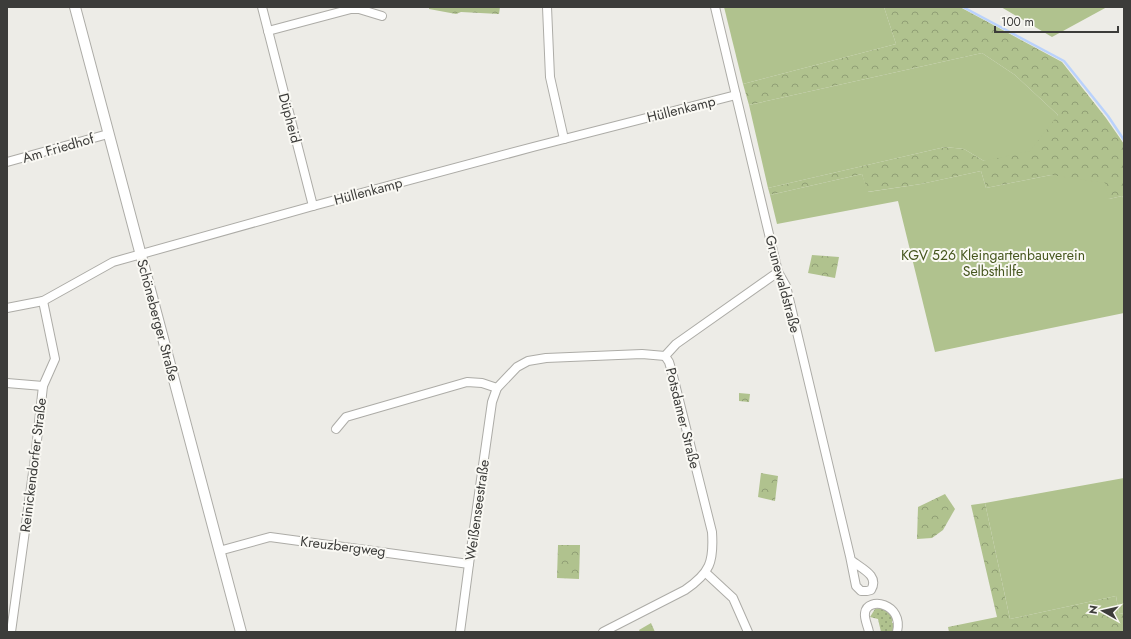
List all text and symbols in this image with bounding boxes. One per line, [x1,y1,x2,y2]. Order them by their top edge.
scale bar [995,8,1118,34]
text: 100 m [1001,13,1034,31]
street label: Düpheid [274,91,306,145]
street label: Hüllenkamp [645,91,717,127]
street label: Am Friedhof [20,128,97,168]
street label: Hüllenkamp [332,172,404,210]
street label: Grunewaldstraße [760,233,806,335]
park label: KGV 526 Kleingartenbauverein Selbsthilfe [901,245,1085,281]
street label: Schöneberger Straße [132,257,184,383]
street label: Potsdamer Straße [661,365,705,471]
street label: Reinickendorfer Straße [15,397,51,533]
street label: Weißenseestraße [460,458,494,562]
street label: Kreuzbergweg [299,531,387,561]
north arrow [1083,591,1123,631]
text: N [1085,604,1102,615]

